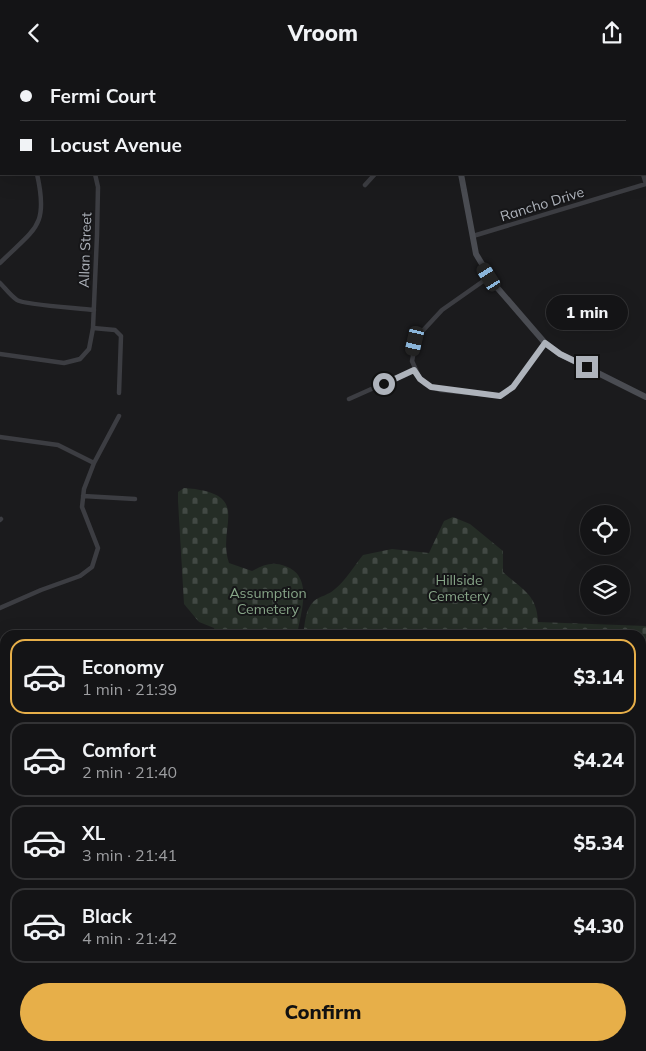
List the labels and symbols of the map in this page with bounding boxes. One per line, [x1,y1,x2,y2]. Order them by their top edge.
street label: Rancho Drive [498,183,586,225]
street label: Allan Street [75,212,95,288]
car [474,260,503,294]
callout: 1 min [546,295,628,329]
car [404,325,425,357]
route end [576,356,598,378]
route start [373,373,395,395]
park label: Hillside Cemetery [428,571,491,605]
park label: Assumption Cemetery [229,584,307,618]

